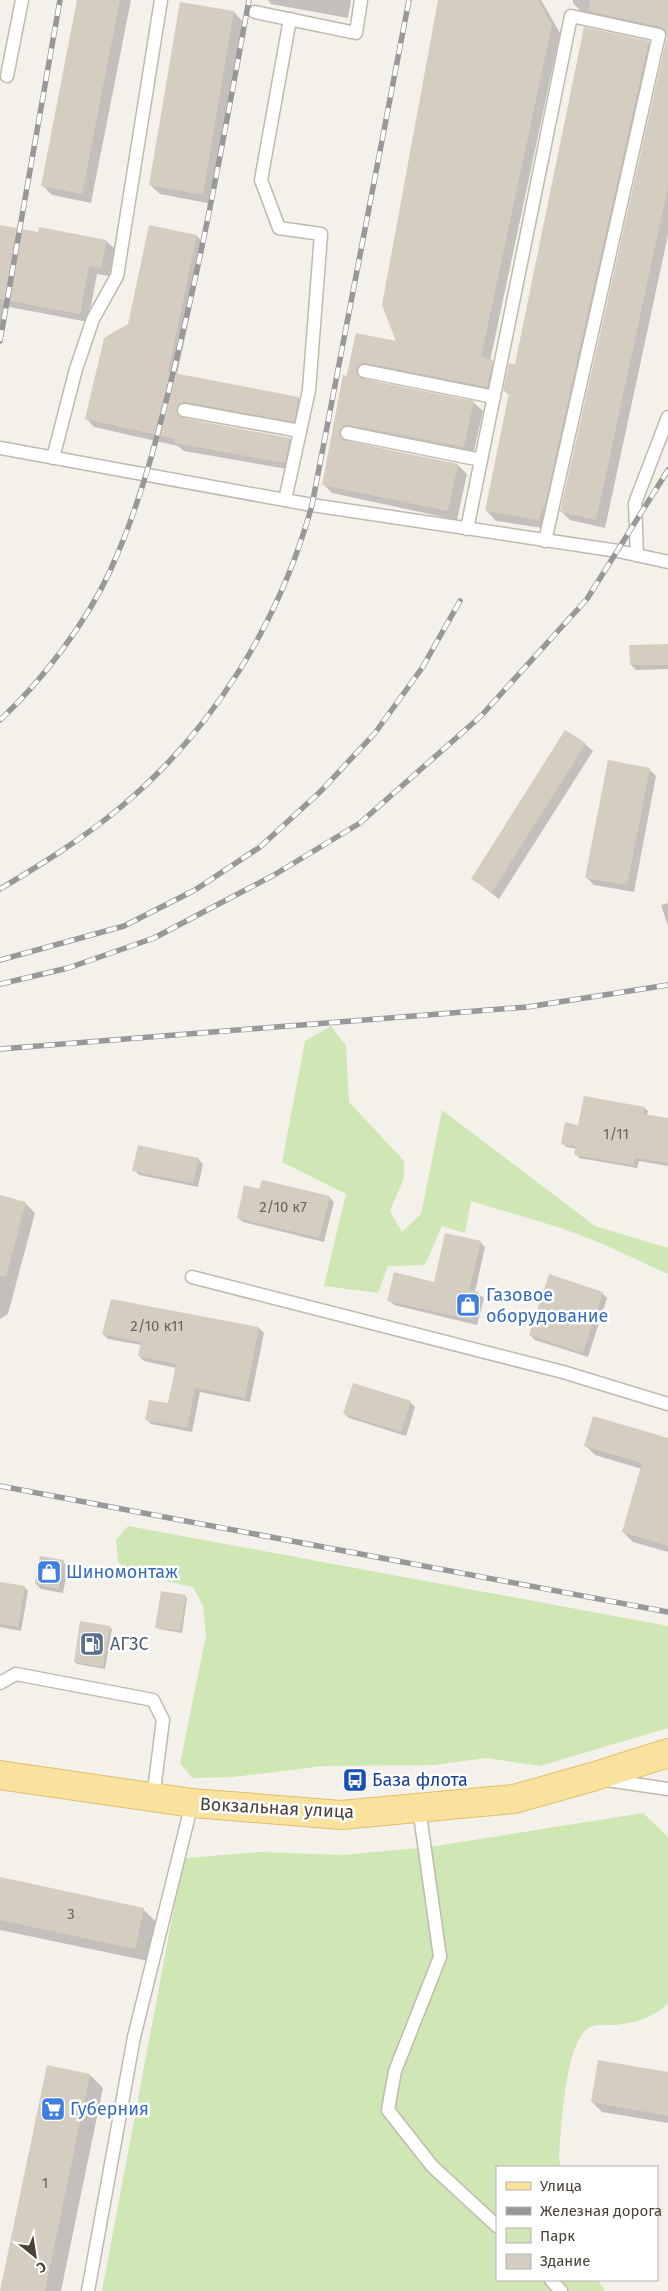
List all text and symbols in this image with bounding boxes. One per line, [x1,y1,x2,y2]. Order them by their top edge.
house number: 1/11 [603,1125,629,1143]
house number: 2/10 к7 [259,1198,307,1216]
place label: Газовое оборудование [486,1284,608,1327]
shop icon: Газовое оборудование [455,1292,481,1318]
house number: 2/10 к11 [130,1317,184,1335]
shop icon: Шиномонтаж [36,1559,62,1585]
place label: Шиномонтаж [66,1561,178,1583]
fuel station icon: АГЗС [79,1631,105,1657]
place label: АГЗС [110,1633,149,1655]
bus stop icon: База флота [342,1767,368,1793]
place label: База флота [372,1769,468,1791]
street label: Вокзальная улица [199,1793,355,1823]
house number: 3 [67,1905,75,1923]
supermarket icon: Губерния [40,2096,66,2122]
place label: Губерния [70,2098,149,2120]
legend [496,2166,658,2281]
house number: 1 [42,2174,48,2192]
text: Улица [540,2177,582,2195]
text: Железная дорога [540,2202,662,2220]
text: Парк [540,2227,575,2245]
north arrow [10,2231,60,2281]
text: Здание [540,2252,590,2270]
text: С [34,2257,49,2276]

